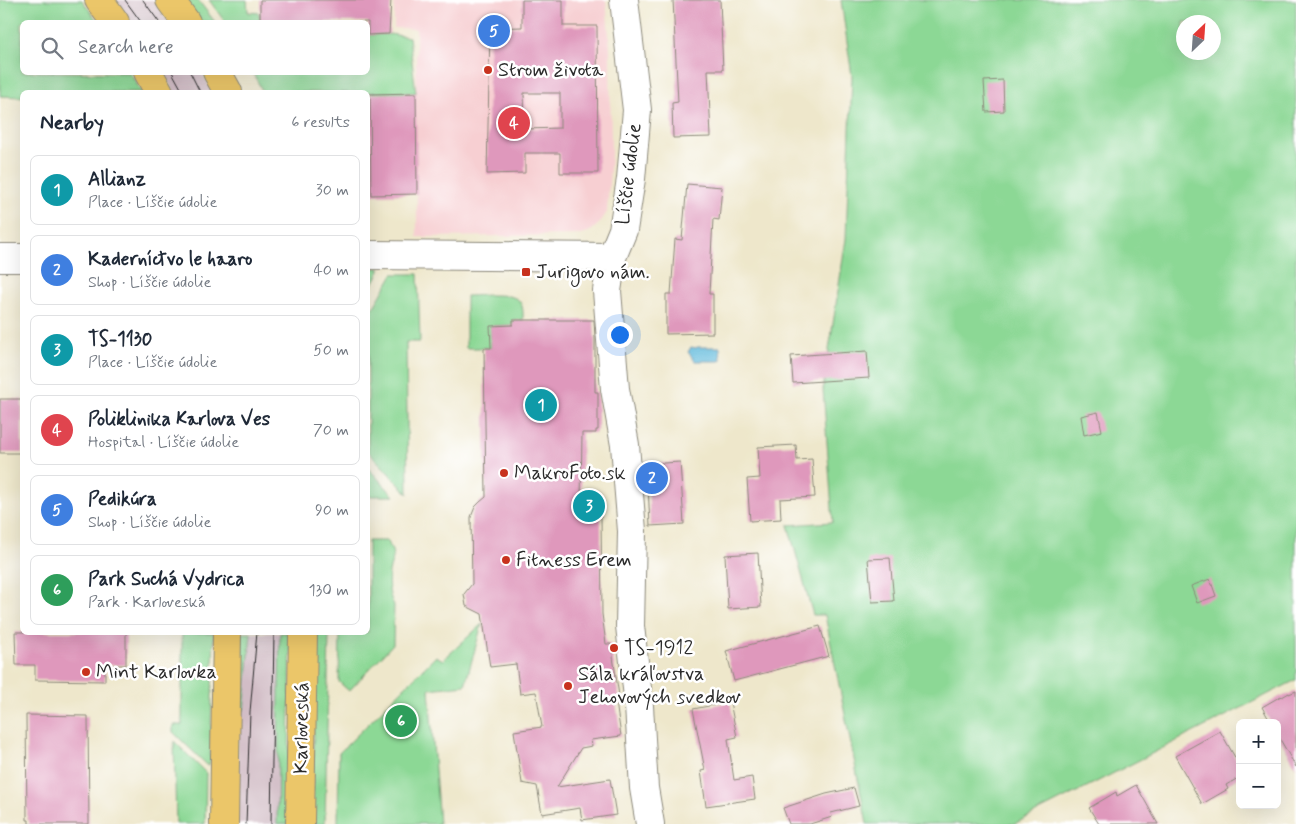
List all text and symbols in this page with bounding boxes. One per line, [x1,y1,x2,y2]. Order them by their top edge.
pin: 5 [478,12,510,50]
north arrow [1176,15,1221,60]
search box [20,20,370,75]
icon: search [38,34,66,62]
text: Search here [78,35,174,60]
place label: Strom života [498,57,604,84]
marker: Strom života [482,64,494,76]
pin: 4 [498,104,530,142]
text: Nearby [40,109,104,137]
text: 6 results [291,112,350,133]
street label: Líščie údolie [609,121,649,226]
text: Allianz [88,167,146,192]
text: 1 [53,180,61,201]
text: 30 m [316,180,349,201]
text: Place · Líščie údolie [88,192,217,213]
text: Kaderníctvo le haaro [88,247,252,272]
place label: Jurigovo nám. [536,259,650,287]
text: 2 [53,260,61,281]
text: 40 m [313,260,349,281]
marker: Jurigovo nám. [520,266,532,278]
text: Shop · Líščie údolie [88,272,211,293]
your location [607,322,633,348]
text: TS-1130 [88,327,152,352]
text: 3 [53,340,61,361]
text: 50 m [313,340,349,361]
text: Place · Líščie údolie [88,352,217,373]
pin: 1 [525,386,557,424]
text: Poliklinika Karlova Ves [88,407,270,432]
text: 4 [52,420,62,441]
text: 70 m [313,420,349,441]
text: Hospital · Líščie údolie [88,432,239,453]
pin: 2 [636,459,668,497]
place label: MakroFoto.sk [514,460,626,487]
marker: MakroFoto.sk [498,467,510,479]
text: Pedikúra [88,487,157,512]
pin: 3 [573,487,605,525]
text: 5 [52,500,62,521]
text: 90 m [315,500,349,521]
text: Shop · Líščie údolie [88,512,211,533]
place label: Fitness Erem [516,547,632,574]
marker: Fitness Erem [500,554,512,566]
text: Park Suchá Vydrica [88,567,244,592]
text: 6 [53,580,61,601]
text: 130 m [308,580,349,601]
text: Park · Karloveská [88,592,206,613]
place label: TS-1912 [624,635,693,662]
marker: TS-1912 [608,642,620,654]
place label: Mint Karlovka [96,659,217,686]
place label: Sála kráľovstva Jehovových svedkov [578,661,741,711]
marker: Mint Karlovka [80,666,92,678]
marker: Sála kráľovstva Jehovových svedkov [562,680,574,692]
street label: Karloveská [288,682,316,774]
pin: 6 [385,702,417,740]
map controls [1236,719,1281,809]
button: + [1236,719,1281,764]
button: − [1236,764,1281,809]

